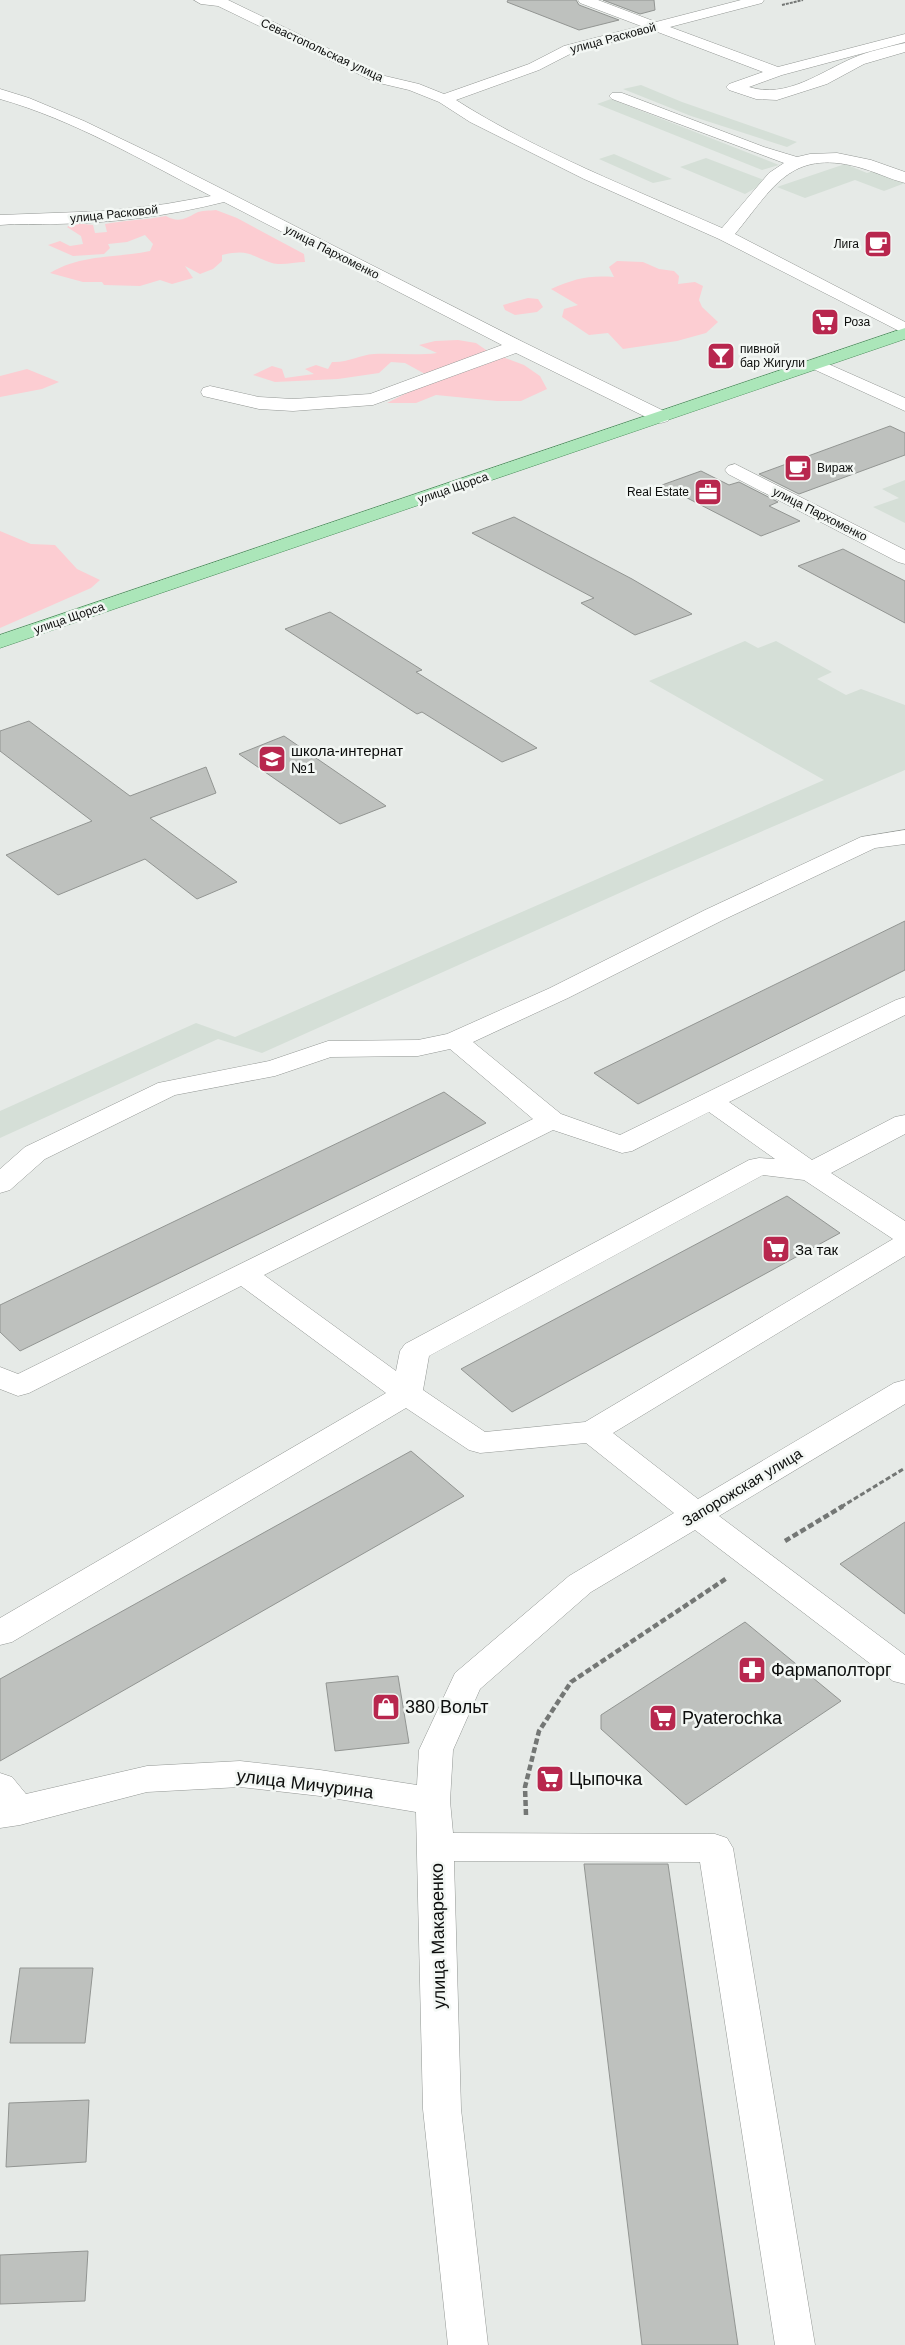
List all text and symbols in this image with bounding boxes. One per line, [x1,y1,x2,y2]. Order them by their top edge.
street label: Севастопольская улица [259,15,386,85]
street label: улица Расковой [569,20,657,56]
street label: улица Расковой [69,202,159,226]
street label: улица Пархоменко [282,222,382,282]
cafe icon: Лига [863,229,893,259]
place label: Лига [834,237,859,251]
supermarket icon: Роза [810,307,840,337]
place label: Роза [844,315,871,329]
bar icon: пивной бар Жигули [706,341,736,371]
place label: пивной бар Жигули [740,342,805,370]
cafe icon: Вираж [783,453,813,483]
place label: Вираж [817,461,853,475]
street label: улица Щорса [416,469,490,507]
office icon: Real Estate [693,477,723,507]
street label: улица Пархоменко [770,484,870,544]
place label: Real Estate [627,485,689,499]
street label: улица Щорса [32,599,106,637]
place label: школа-интернат №1 [291,742,403,776]
school or university icon: школа-интернат №1 [257,744,287,774]
supermarket icon: За так [761,1234,791,1264]
place label: За так [795,1241,839,1258]
street label: Запорожская улица [679,1444,806,1529]
pharmacy icon: Фармаполторг [737,1655,767,1685]
place label: Фармаполторг [771,1660,892,1680]
shop icon: 380 Вольт [371,1692,401,1722]
place label: 380 Вольт [405,1697,488,1717]
supermarket icon: Pyaterochka [648,1703,678,1733]
place label: Pyaterochka [682,1708,783,1728]
supermarket icon: Цыпочка [535,1764,565,1794]
street label: улица Мичурина [235,1766,376,1802]
place label: Цыпочка [569,1769,643,1789]
street label: улица Макаренко [427,1863,449,2009]

